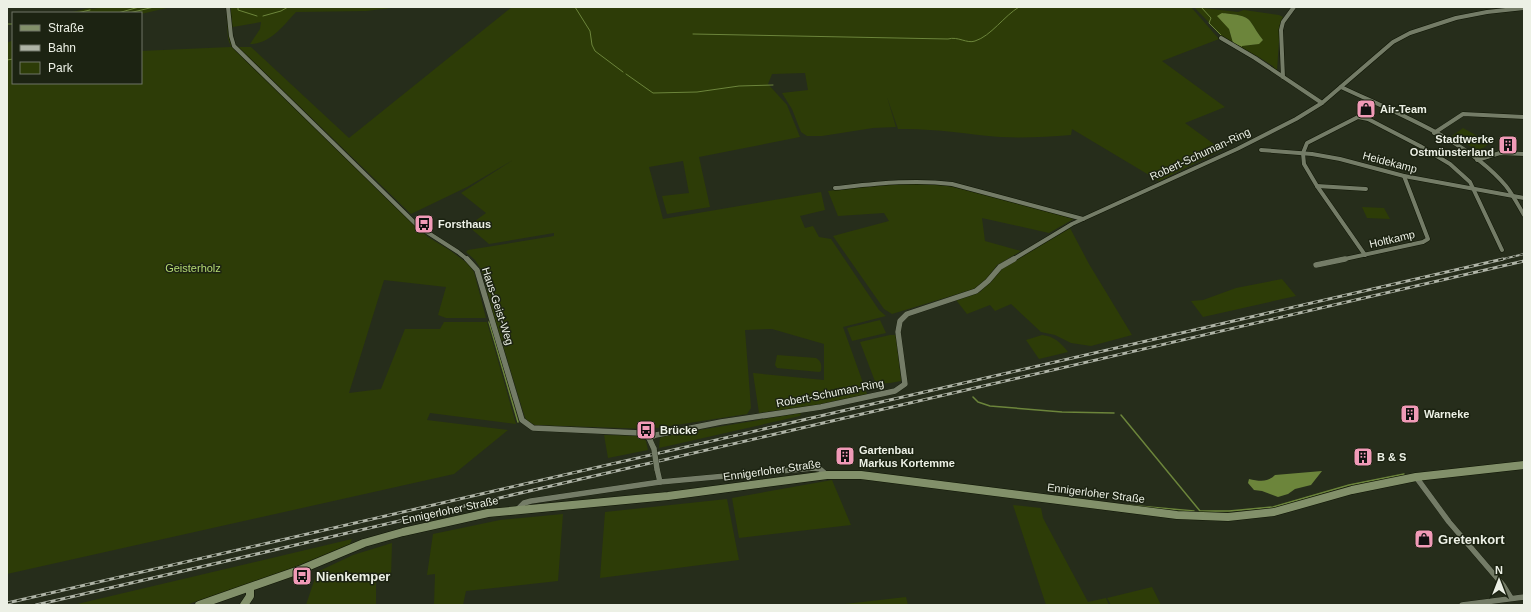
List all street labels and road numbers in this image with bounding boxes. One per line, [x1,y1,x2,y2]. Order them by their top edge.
street label: Robert-Schuman-Ring [1148,125,1252,183]
street label: Heidekamp [1362,149,1418,175]
street label: Holtkamp [1368,228,1416,250]
street label: Haus-Geist-Weg [480,266,516,346]
street label: Robert-Schuman-Ring [775,377,885,409]
street label: Ennigerloher Straße [722,457,822,483]
street label: Ennigerloher Straße [1046,481,1146,505]
street label: Ennigerloher Straße [401,494,499,526]

